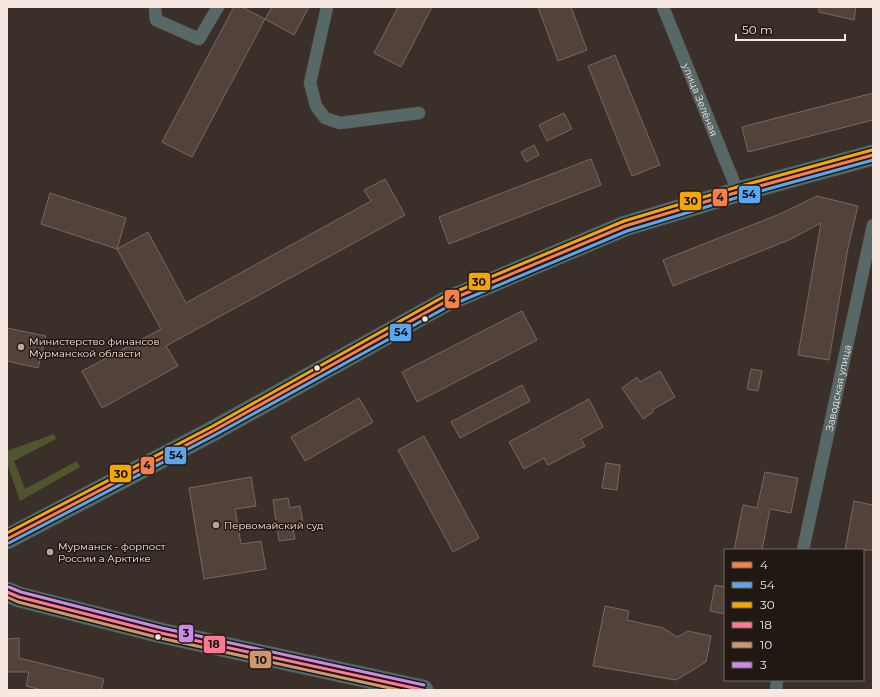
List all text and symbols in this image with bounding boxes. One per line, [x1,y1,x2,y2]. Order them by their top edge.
scale bar [736,16,845,42]
text: 50 m [742,22,773,37]
street label: улица Зелёная [679,61,721,138]
line badge: 54 [738,185,761,204]
text: 54 [742,187,756,201]
line badge: 4 [712,188,728,207]
text: 4 [716,190,724,204]
line badge: 30 [679,191,702,211]
text: 30 [683,194,699,208]
line badge: 30 [468,272,491,291]
text: 30 [471,275,487,289]
line badge: 4 [444,289,460,309]
text: 4 [448,292,456,306]
unlabelled marker [420,314,430,324]
line badge: 54 [389,323,412,342]
text: 54 [394,325,408,339]
place label: Министерство финансов Мурманской области [29,335,160,360]
marker: Министерство финансов Мурманской области [16,342,26,352]
street label: Заводская улица [823,343,854,432]
unlabelled marker [312,363,322,373]
line badge: 54 [164,446,187,465]
text: 54 [169,448,183,462]
line badge: 4 [140,456,155,475]
text: 4 [143,458,151,472]
line badge: 30 [109,464,132,483]
text: 30 [113,467,129,481]
place label: Первомайский суд [224,519,324,532]
marker: Первомайский суд [211,520,221,530]
place label: Мурманск - форпост России а Арктике [58,540,166,565]
marker: Мурманск - форпост России а Арктике [45,547,55,557]
legend [724,549,864,681]
text: 4 [760,557,768,572]
text: 54 [760,577,775,592]
text: 30 [760,597,775,612]
text: 18 [760,617,772,632]
line badge: 3 [178,624,194,643]
text: 3 [182,626,190,640]
unlabelled marker [153,632,163,642]
line badge: 18 [203,635,226,654]
text: 18 [208,637,220,651]
text: 10 [760,637,772,652]
line badge: 10 [249,650,272,669]
text: 10 [255,653,267,667]
text: 3 [760,657,767,672]

